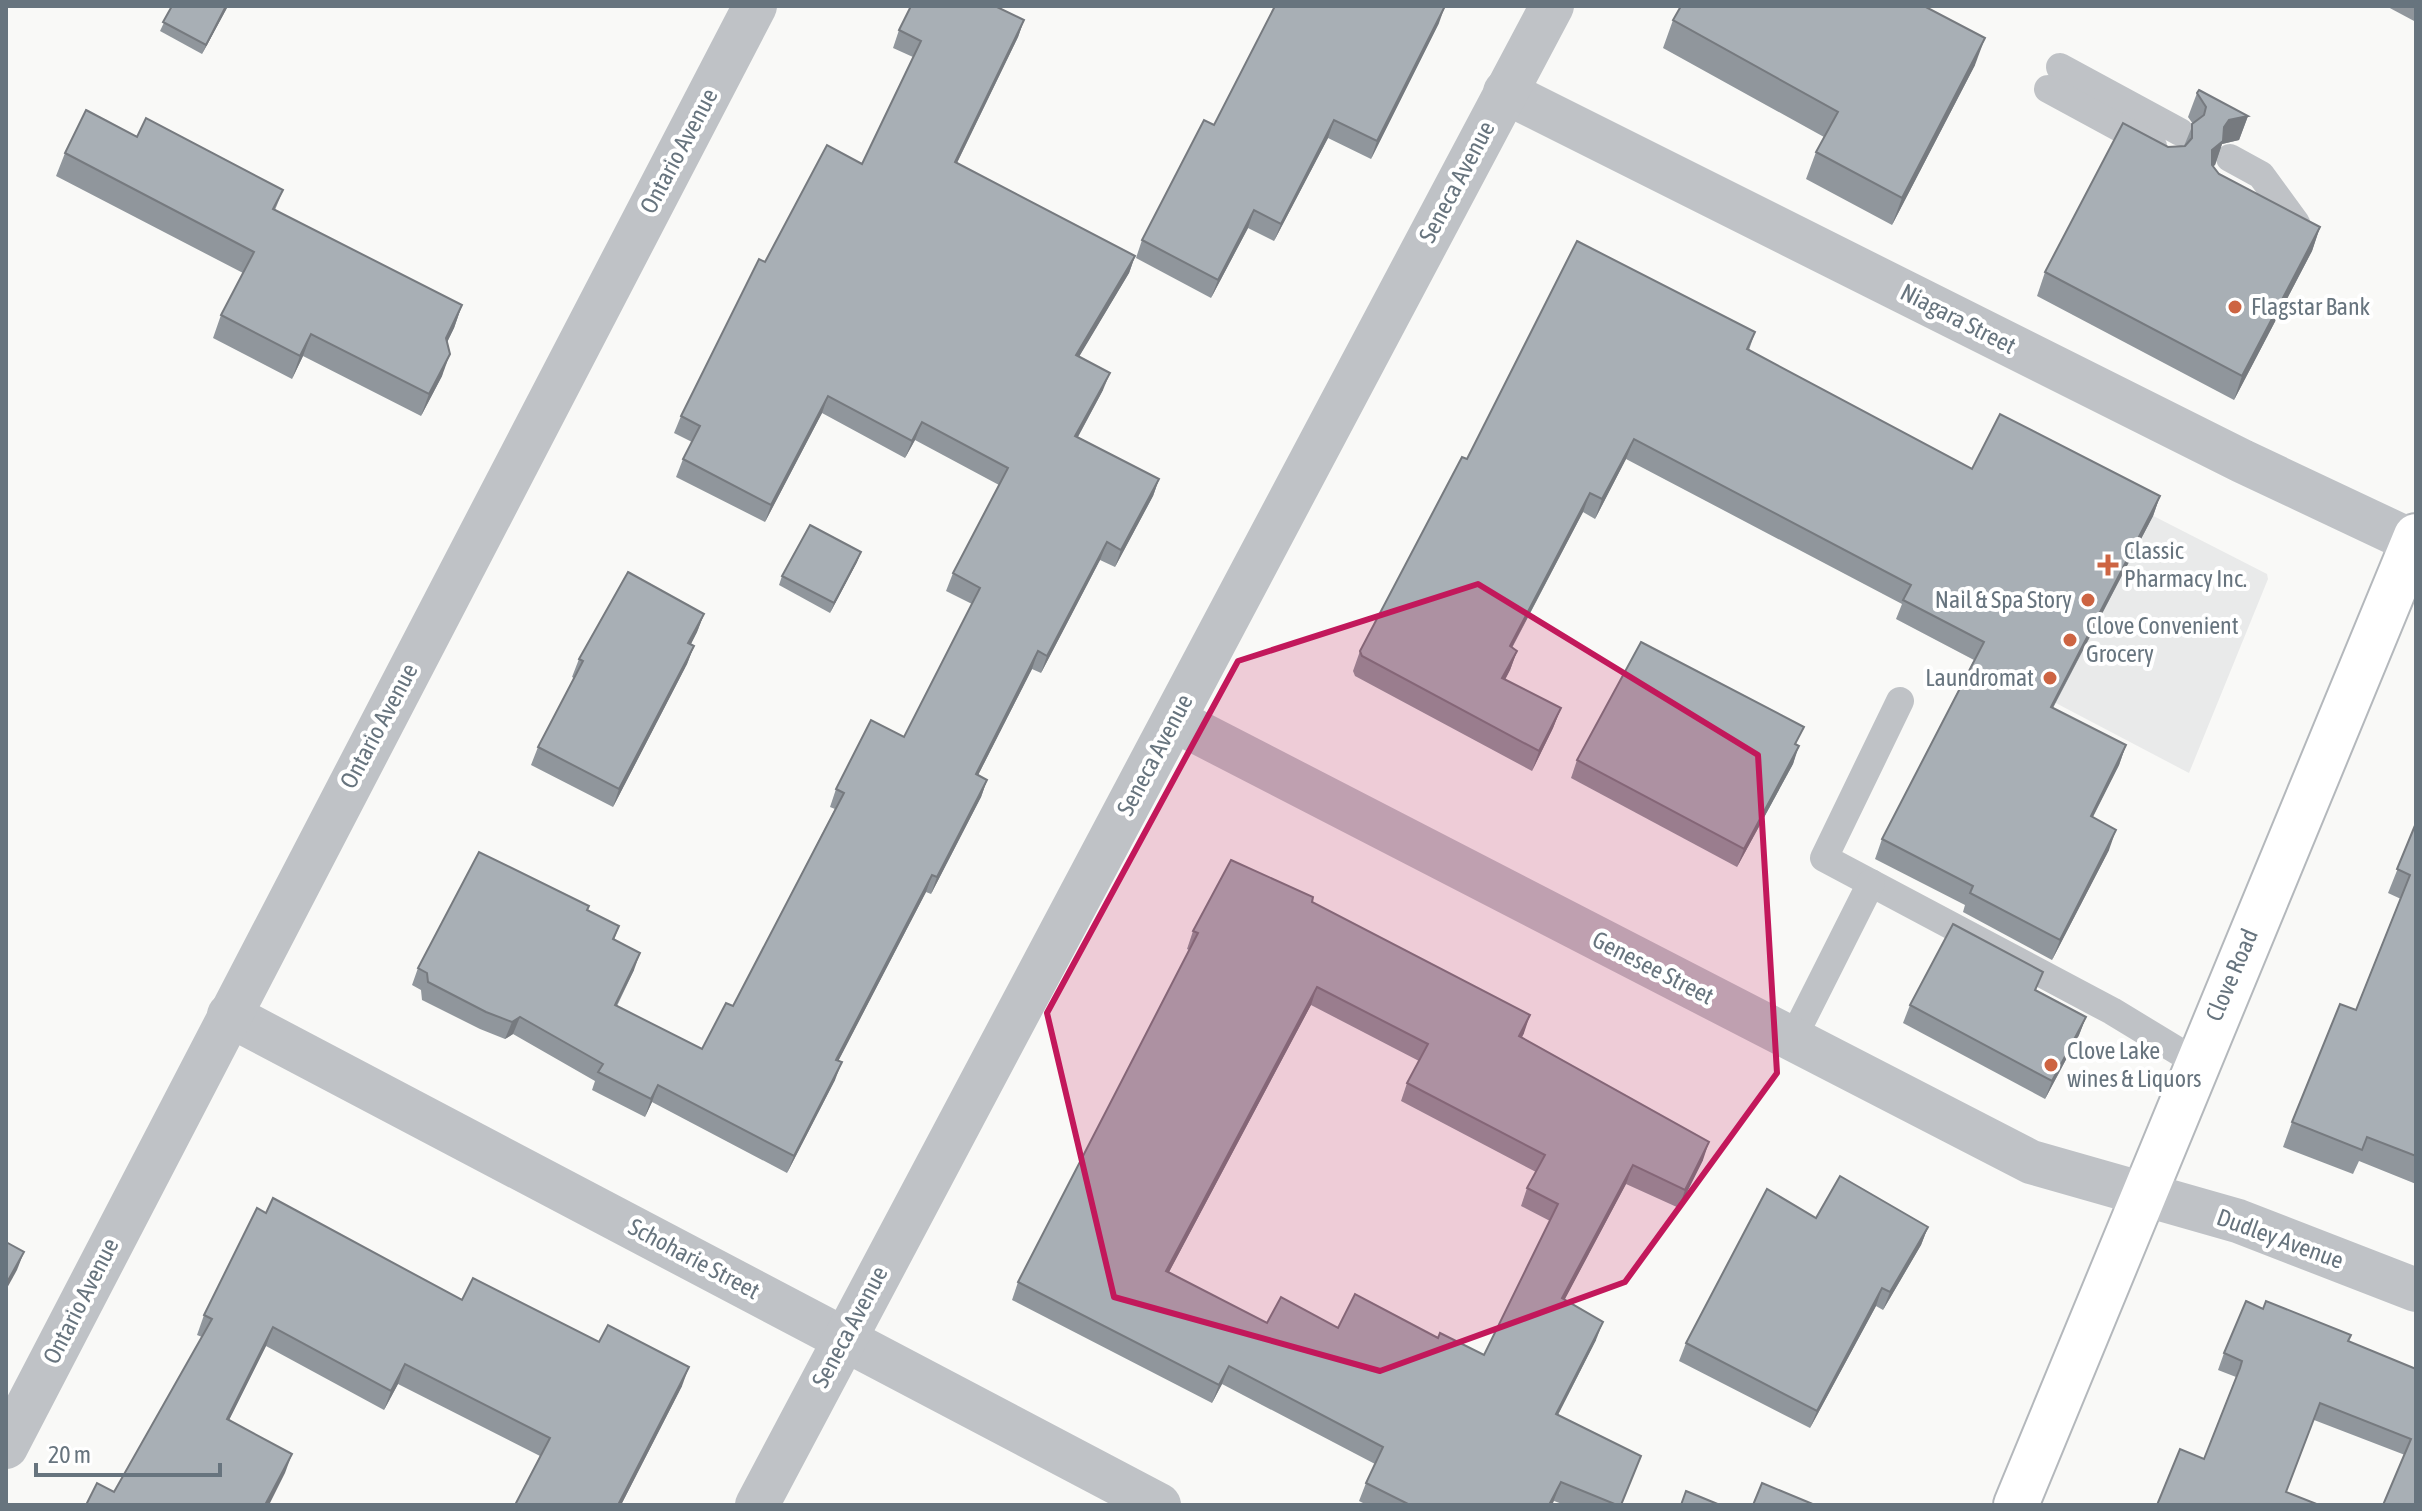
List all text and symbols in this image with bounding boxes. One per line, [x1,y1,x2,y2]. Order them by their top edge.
street label: Ontario Avenue [634,84,723,218]
street label: Seneca Avenue [1413,117,1500,247]
street label: Niagara Street [1896,278,2020,359]
place label: Flagstar Bank [2251,293,2371,320]
marker: Flagstar Bank [2226,298,2244,316]
place label: Classic Pharmacy Inc. [2124,537,2247,592]
marker: Classic Pharmacy Inc. [2099,556,2117,574]
place label: Nail & Spa Story [1935,586,2072,613]
marker: Nail & Spa Story [2079,591,2097,609]
place label: Clove Convenient Grocery [2086,612,2239,667]
marker: Clove Convenient Grocery [2061,631,2079,649]
street label: Ontario Avenue [334,659,423,793]
place label: Laundromat [1925,664,2034,691]
marker: Laundromat [2041,669,2059,687]
street label: Seneca Avenue [1111,690,1198,820]
street label: Clove Road [2200,925,2263,1025]
street label: Genesee Street [1588,926,1718,1010]
place label: Clove Lake wines & Liquors [2067,1037,2202,1092]
marker: Clove Lake wines & Liquors [2042,1056,2060,1074]
street label: Dudley Avenue [2213,1203,2347,1274]
street label: Schoharie Street [624,1213,764,1304]
street label: Ontario Avenue [37,1233,124,1368]
street label: Seneca Avenue [806,1262,893,1392]
scale bar [36,1427,220,1477]
text: 20 m [48,1441,91,1468]

